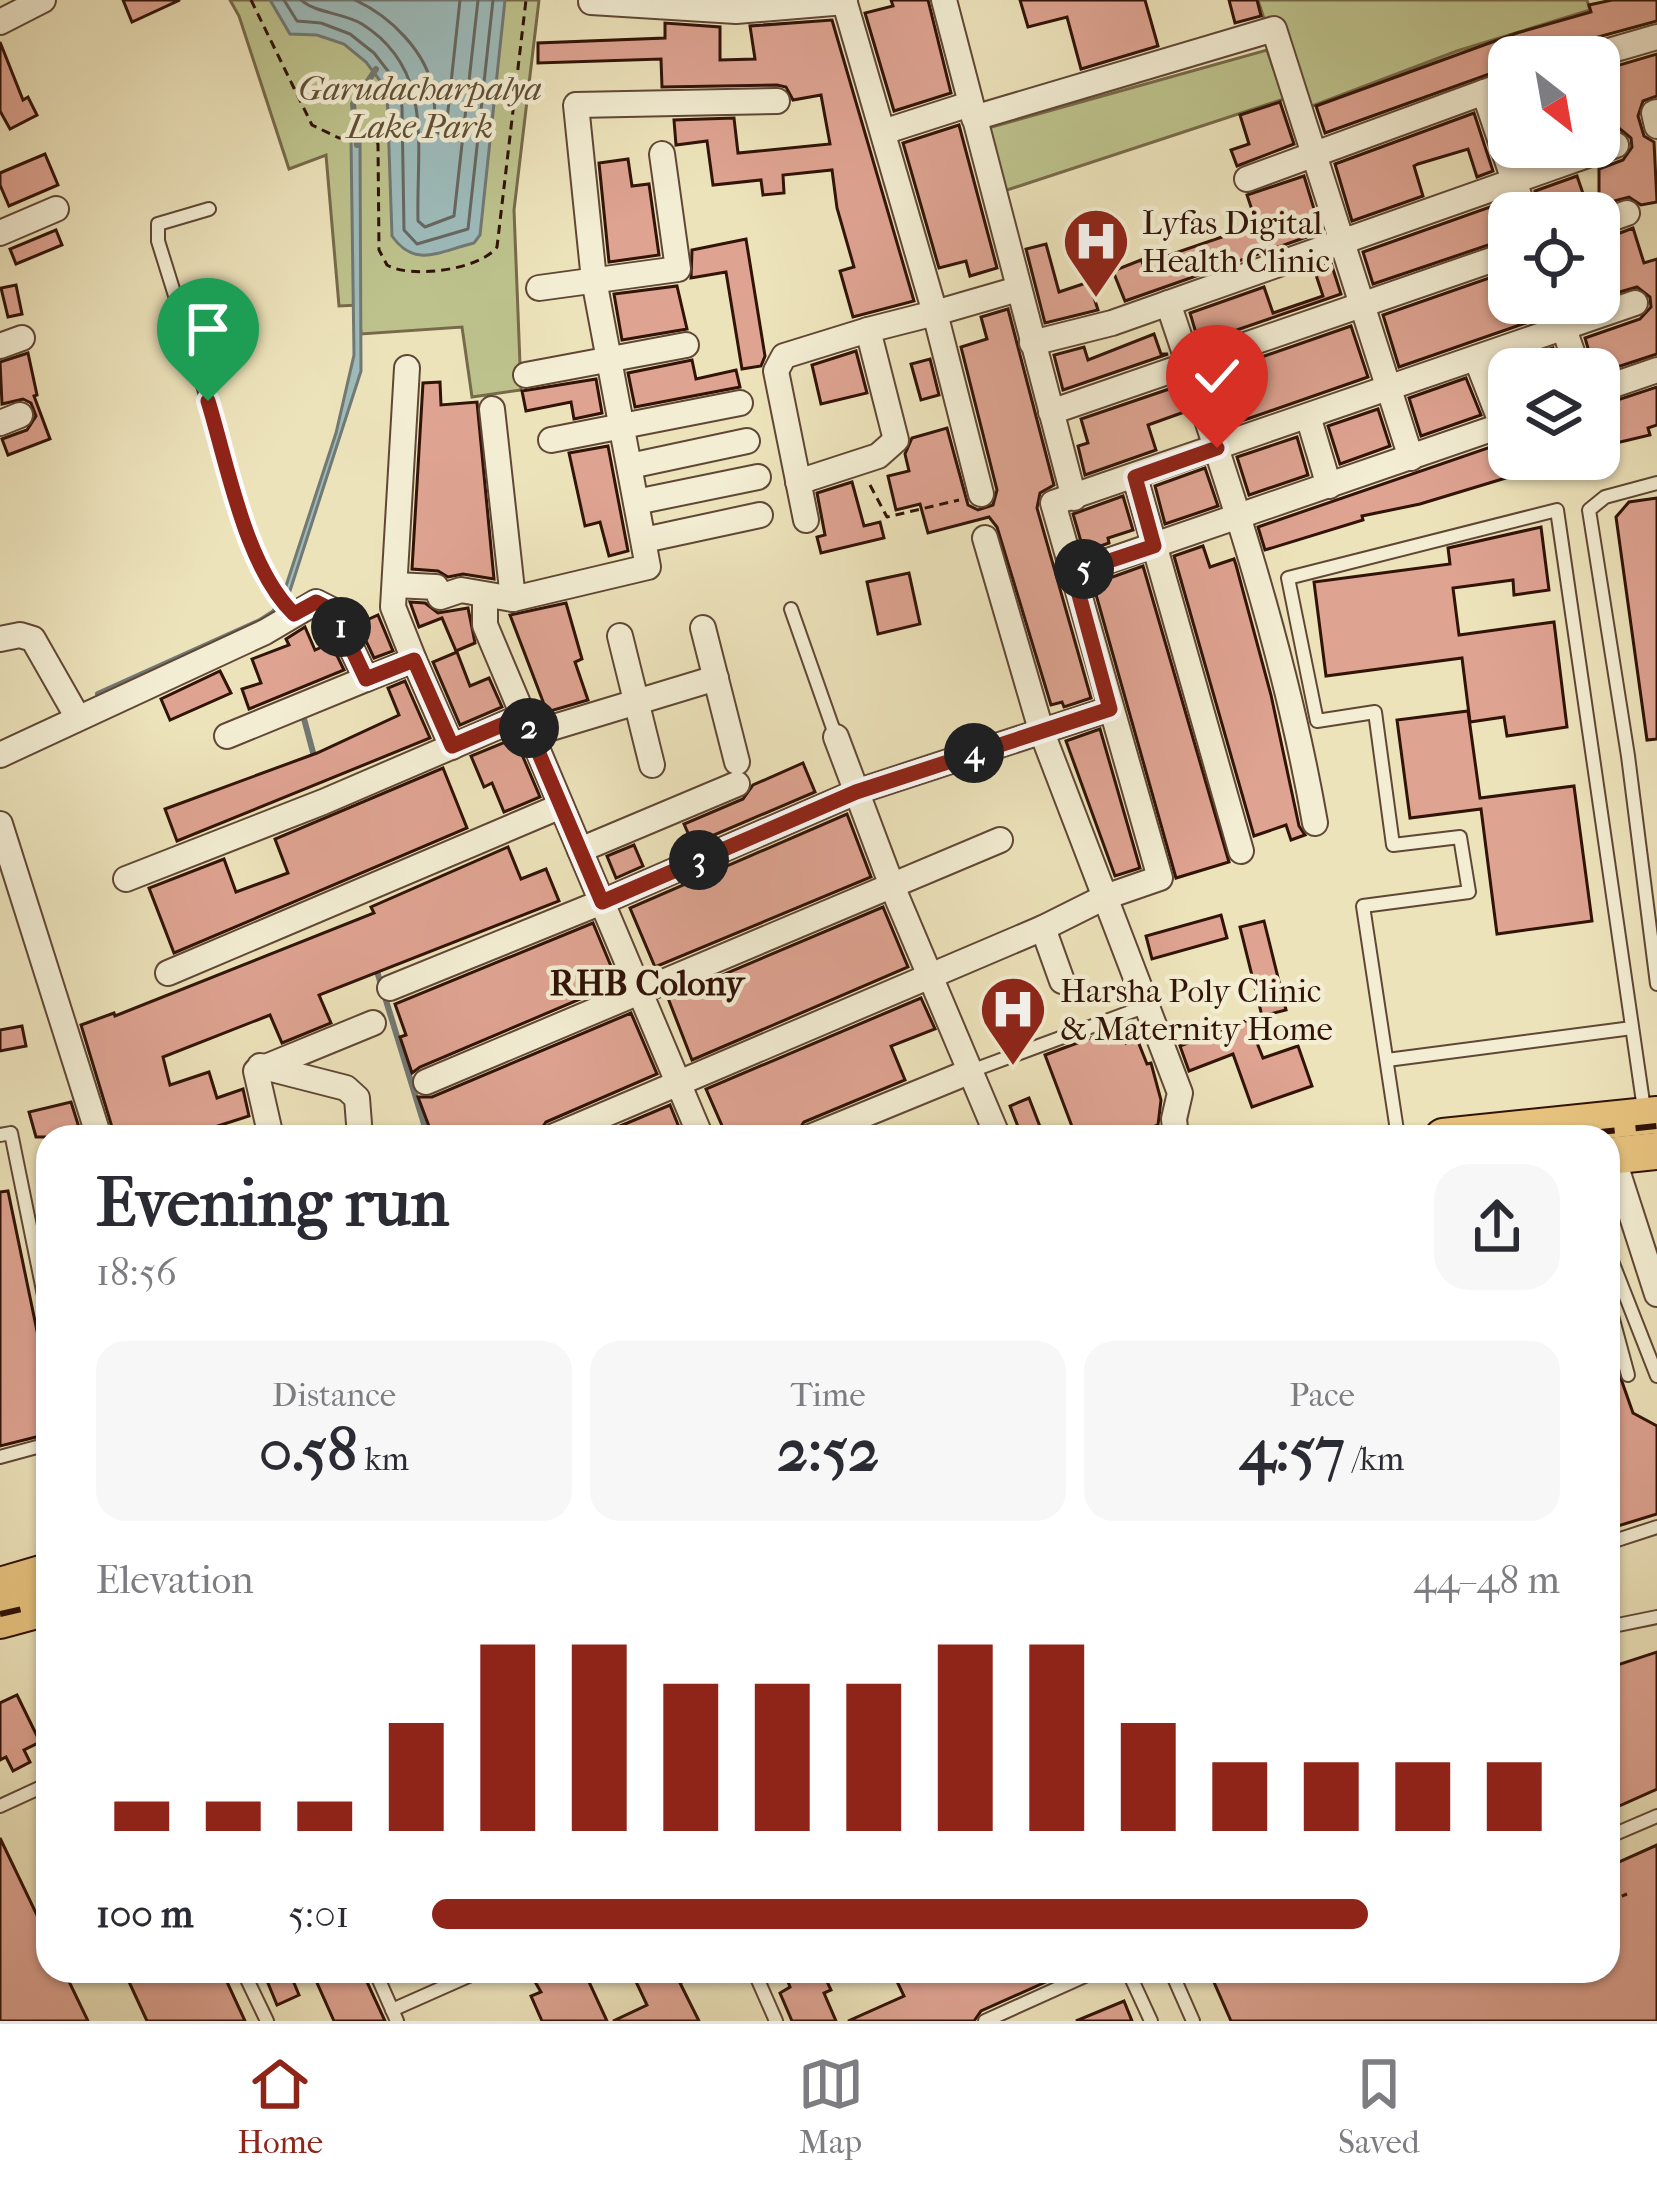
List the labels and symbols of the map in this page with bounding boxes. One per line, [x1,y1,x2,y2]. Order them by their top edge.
north arrow [1488,36,1620,168]
park label: Garudacharpalya Lake Park [298,70,542,147]
place label: Lyfas Digital Health Clinic [1142,204,1330,281]
hospital icon: Lyfas Digital Health Clinic [1061,206,1131,300]
pin [157,278,259,401]
pin [1166,325,1268,448]
pin: 5 [1054,539,1114,599]
pin: 1 [311,597,371,657]
pin: 2 [499,698,559,758]
pin: 4 [944,723,1004,783]
pin: 3 [669,830,729,890]
district label: RHB Colony [550,962,746,1004]
place label: Harsha Poly Clinic & Maternity Home [1060,972,1333,1049]
hospital icon: Harsha Poly Clinic & Maternity Home [978,974,1048,1068]

